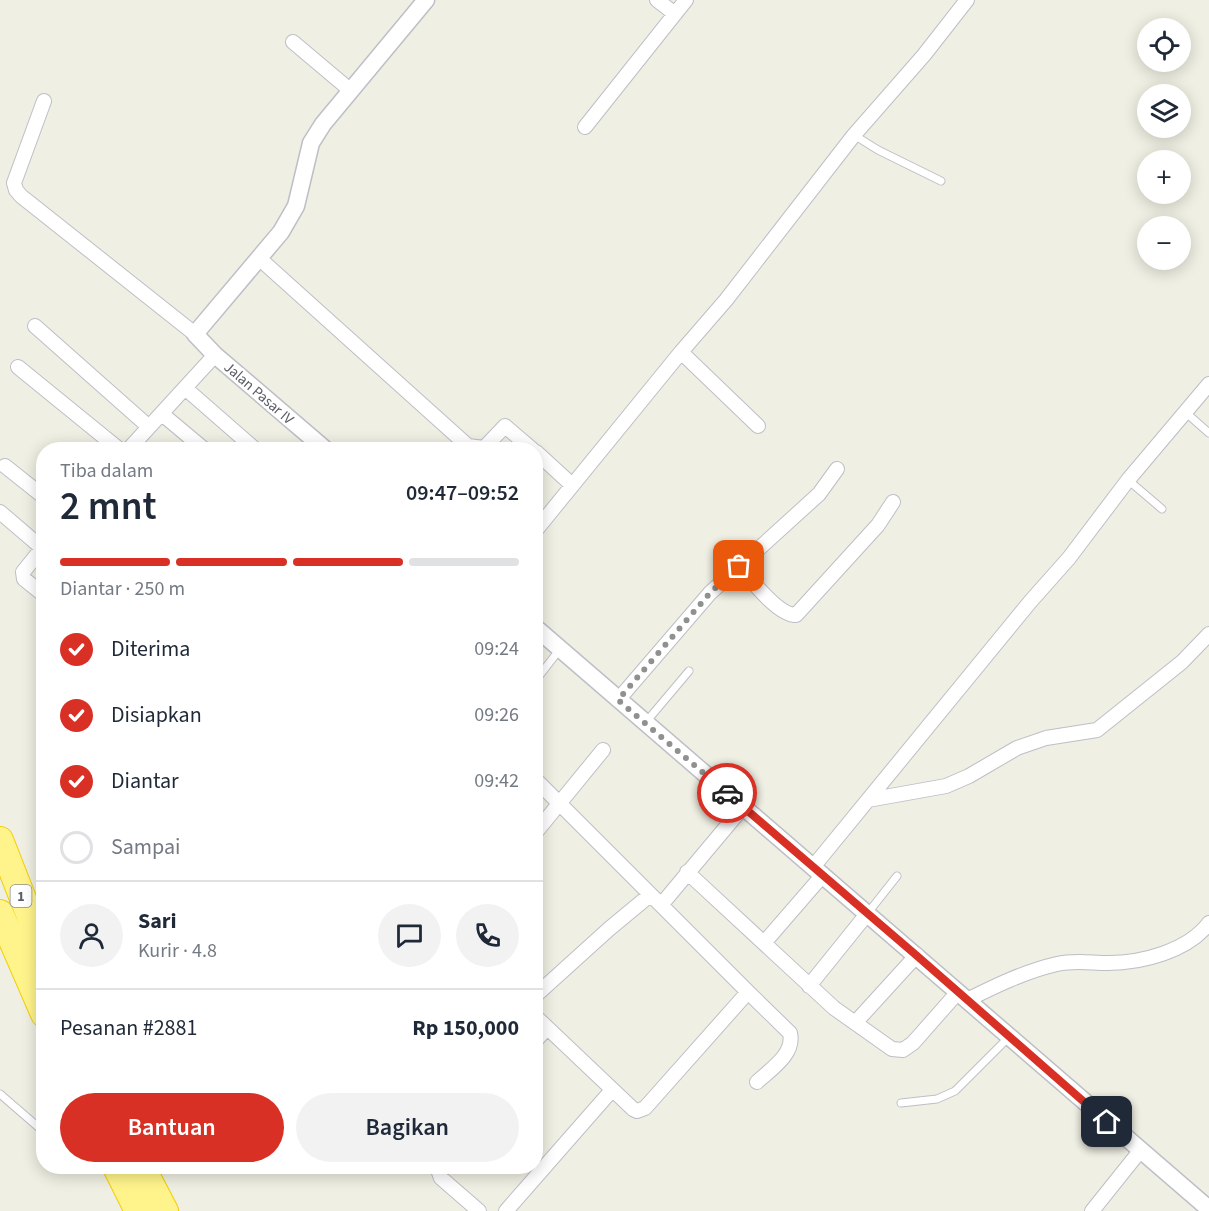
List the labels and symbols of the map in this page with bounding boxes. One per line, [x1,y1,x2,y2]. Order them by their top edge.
street label: Jalan Pasar IV [219,357,298,430]
pin [713,540,764,591]
courier [697,763,757,823]
road number: 1 [10,885,32,907]
pin [1081,1096,1132,1147]

